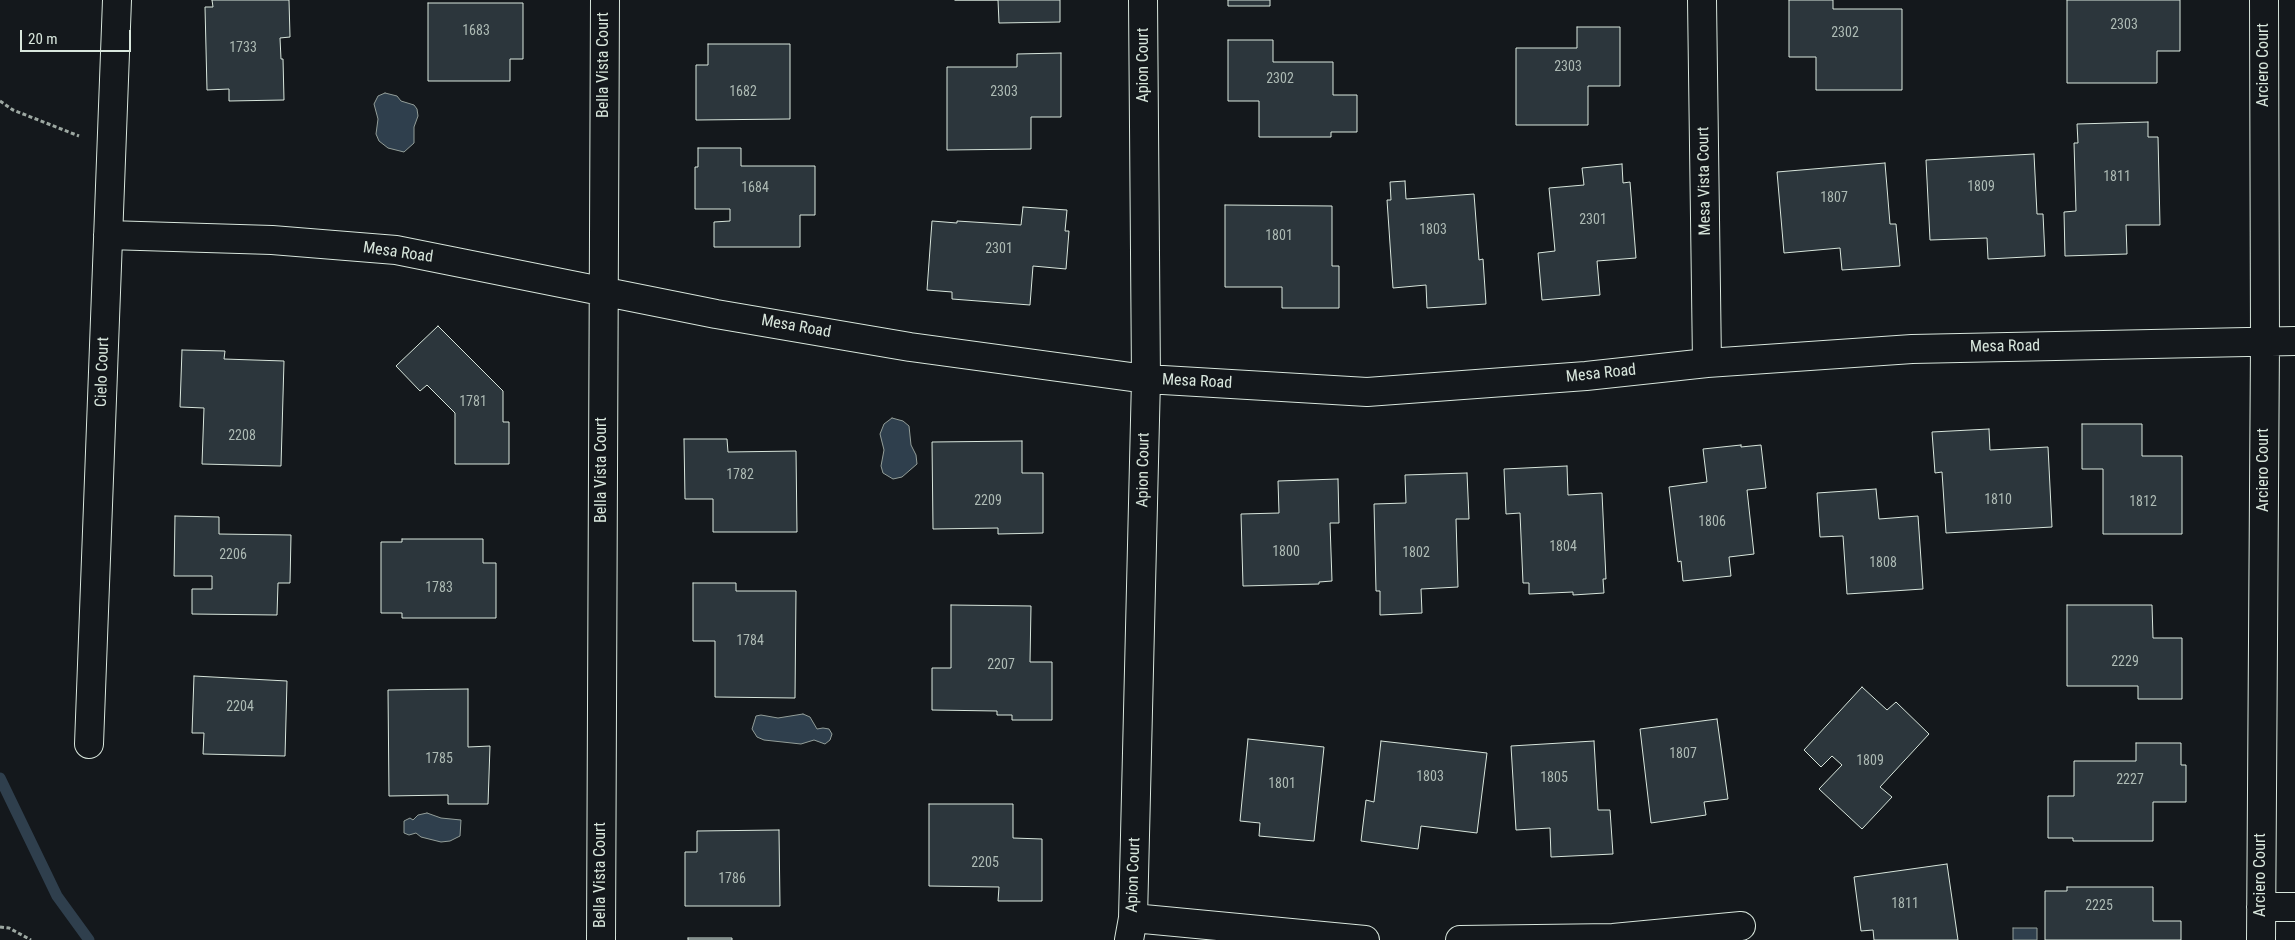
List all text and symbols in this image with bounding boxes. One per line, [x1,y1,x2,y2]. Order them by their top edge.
street label: Bella Vista Court [594,12,614,118]
house number: 2303 [2110,17,2138,33]
scale bar [22,20,134,52]
house number: 1683 [462,23,490,39]
street label: Arciero Court [2254,23,2274,107]
house number: 2302 [1831,25,1859,41]
street label: Apion Court [1134,27,1154,103]
text: 20 m [28,30,58,48]
house number: 1733 [229,40,257,56]
house number: 2303 [1554,59,1582,75]
house number: 2302 [1266,71,1294,87]
house number: 1682 [729,84,757,100]
house number: 2303 [990,84,1018,100]
street label: Mesa Vista Court [1694,126,1716,236]
house number: 1811 [2103,169,2131,185]
house number: 1809 [1967,179,1995,195]
house number: 1684 [741,180,769,196]
house number: 1807 [1820,190,1848,206]
house number: 2301 [1579,212,1607,228]
house number: 1803 [1419,222,1447,238]
house number: 1801 [1265,228,1293,244]
street label: Mesa Road [362,239,434,267]
house number: 2301 [985,241,1013,257]
street label: Mesa Road [760,311,832,343]
street label: Cielo Court [92,336,114,408]
street label: Mesa Road [1970,337,2040,357]
street label: Mesa Road [1565,361,1637,387]
street label: Mesa Road [1161,371,1233,393]
house number: 1781 [459,394,487,410]
street label: Bella Vista Court [592,417,612,523]
house number: 2208 [228,428,256,444]
street label: Arciero Court [2254,428,2274,512]
street label: Apion Court [1134,432,1154,508]
house number: 1782 [726,467,754,483]
house number: 1810 [1984,492,2012,508]
house number: 2209 [974,493,1002,509]
house number: 1812 [2129,494,2157,510]
house number: 1806 [1698,514,1726,530]
house number: 1804 [1549,539,1577,555]
house number: 1800 [1272,544,1300,560]
house number: 1802 [1402,545,1430,561]
house number: 2206 [219,547,247,563]
house number: 1808 [1869,555,1897,571]
house number: 1783 [425,580,453,596]
house number: 1784 [736,633,764,649]
house number: 2229 [2111,654,2139,670]
house number: 2207 [987,657,1015,673]
house number: 2204 [226,699,254,715]
house number: 1807 [1669,746,1697,762]
house number: 1785 [425,751,453,767]
house number: 1809 [1856,753,1884,769]
house number: 1803 [1416,769,1444,785]
house number: 1805 [1540,770,1568,786]
house number: 2227 [2116,772,2144,788]
house number: 1801 [1268,776,1296,792]
street label: Bella Vista Court [591,822,611,928]
street label: Arciero Court [2251,833,2271,917]
street label: Apion Court [1123,837,1145,913]
house number: 2205 [971,855,999,871]
house number: 1786 [718,871,746,887]
house number: 1811 [1891,896,1919,912]
house number: 2225 [2085,898,2113,914]

